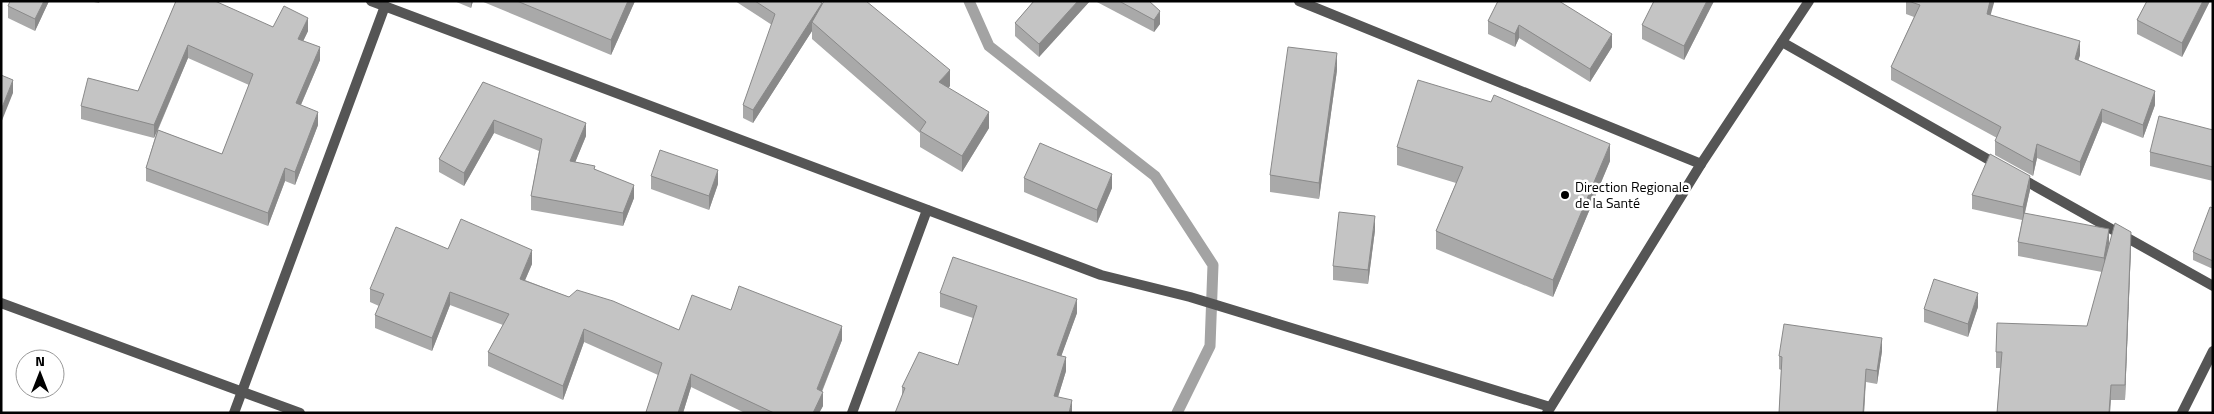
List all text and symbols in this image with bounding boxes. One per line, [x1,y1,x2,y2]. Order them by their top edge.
place label: Direction Regionale de la Santé [1575,176,1689,213]
marker: Direction Regionale de la Santé [1559,189,1571,201]
north arrow [15,349,65,399]
text: N [35,350,45,371]

